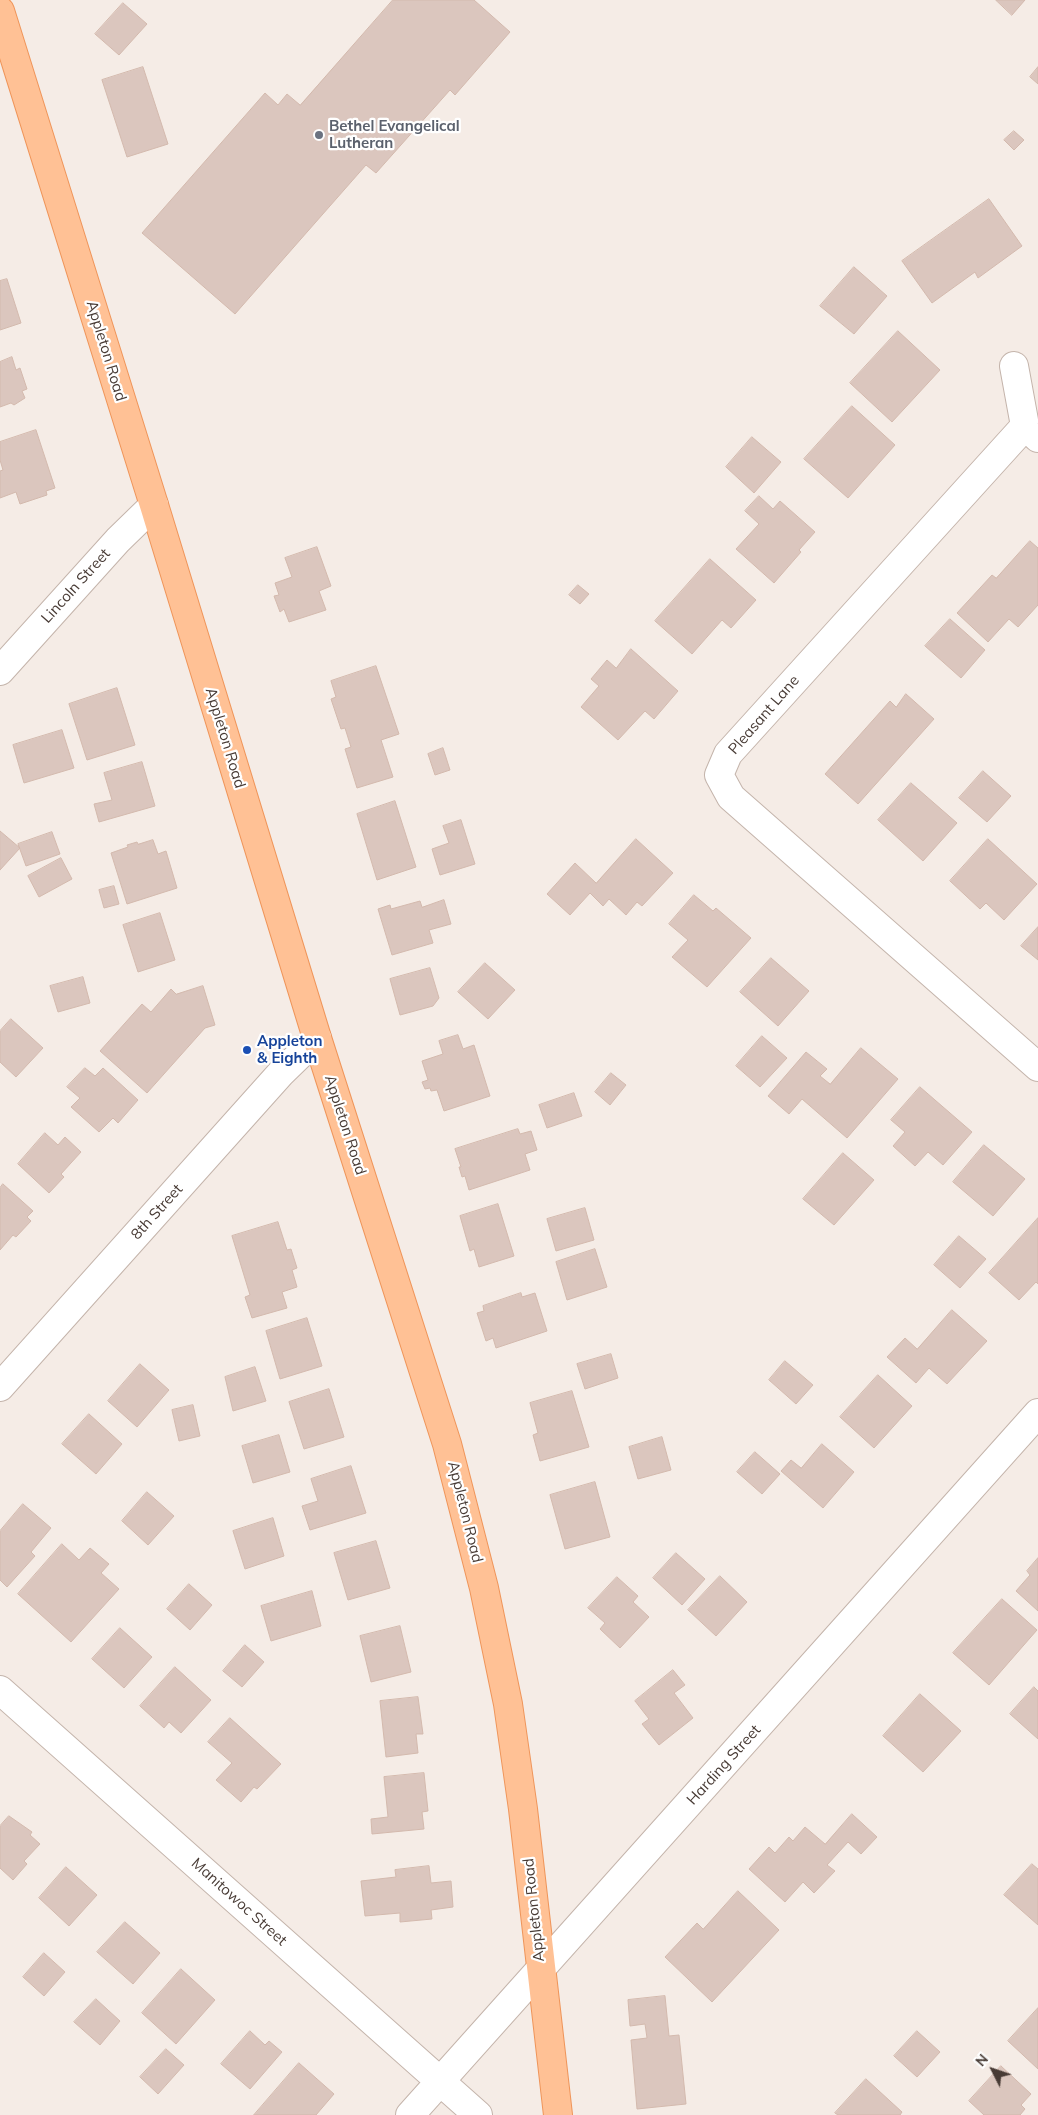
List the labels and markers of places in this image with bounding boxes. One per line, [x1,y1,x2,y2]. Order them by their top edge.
place label: Bethel Evangelical Lutheran [329,117,460,152]
marker: Bethel Evangelical Lutheran [313,129,325,141]
place label: Appleton & Eighth [257,1032,322,1067]
marker: Appleton & Eighth [241,1044,253,1056]

